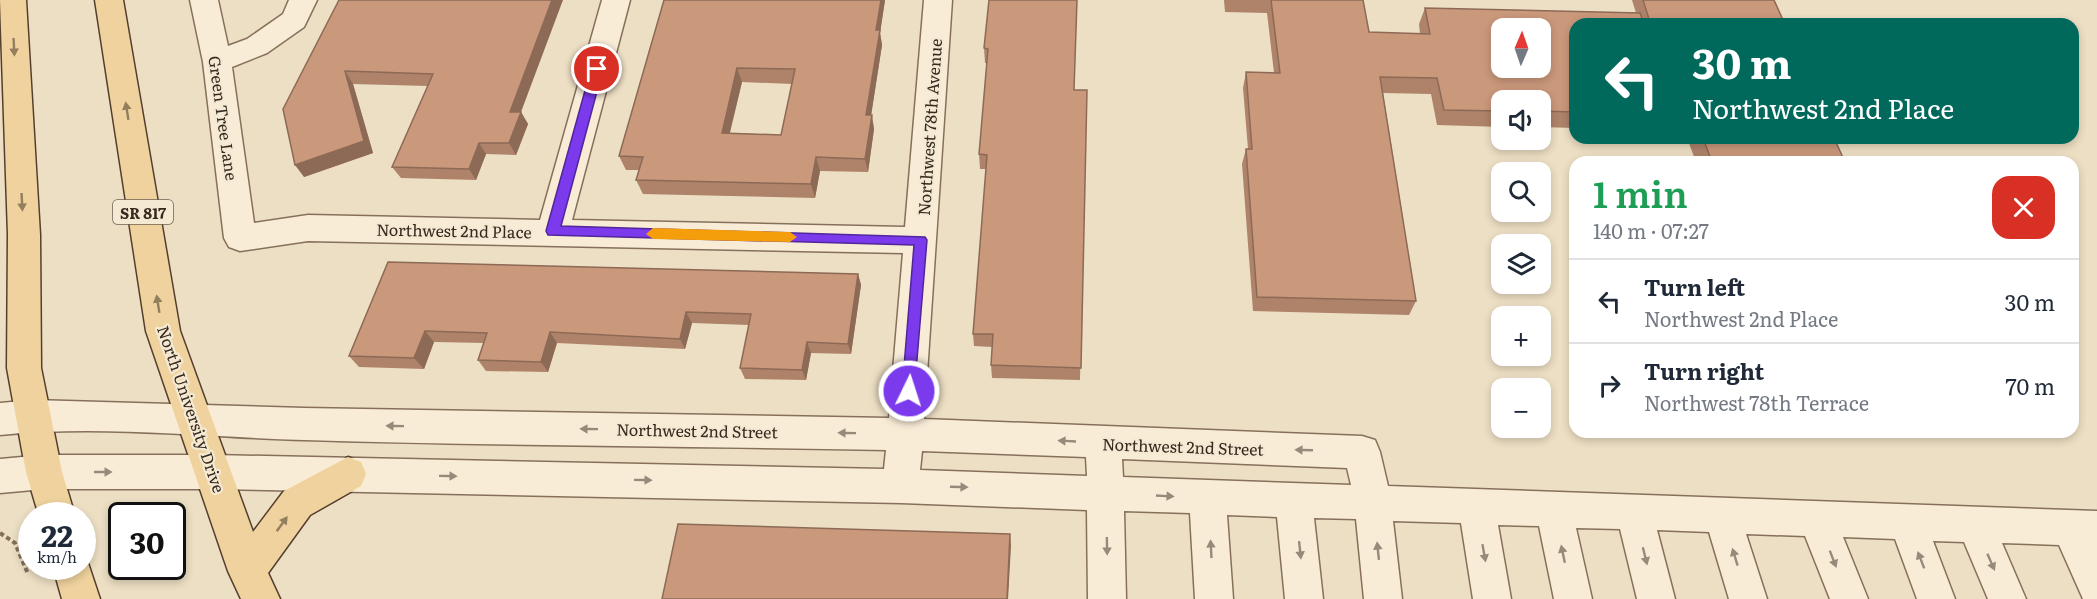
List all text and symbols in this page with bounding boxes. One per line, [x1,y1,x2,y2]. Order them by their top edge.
north arrow [1491,18,1551,78]
map controls [1491,18,1551,438]
text: 30 m [1692,30,1792,92]
one-way arrow [10,37,19,56]
street label: Northwest 78th Avenue [911,38,947,216]
icon: left [1593,42,1671,120]
pin [571,43,622,94]
icon: arrive [580,52,613,85]
street label: Green Tree Lane [203,54,245,182]
text: Northwest 2nd Place [1692,87,1954,127]
button: sound [1491,90,1551,150]
one-way arrow [122,101,131,120]
button: search [1491,162,1551,222]
text: 1 min [1593,166,1688,219]
button: close [1992,176,2055,239]
one-way arrow [17,193,26,212]
road number: SR 817 [113,200,173,224]
text: 140 m · 07:27 [1593,215,1709,245]
street label: Northwest 2nd Place [376,217,532,243]
button: layers [1491,234,1551,294]
text: Turn left [1644,270,1745,303]
icon: left [1593,285,1626,318]
text: 30 m [2005,285,2055,318]
one-way arrow [153,294,162,313]
text: Northwest 2nd Place [1644,303,1838,333]
button: + [1491,306,1551,366]
street label: North University Drive [152,322,232,496]
text: Turn right [1644,354,1764,387]
position arrow [877,359,941,423]
icon: right [1593,369,1626,402]
text: 70 m [2005,369,2055,402]
button: − [1491,378,1551,438]
text: Northwest 78th Terrace [1644,387,1869,417]
street label: Northwest 2nd Street [616,417,778,443]
one-way arrow [385,421,404,430]
one-way arrow [580,424,599,433]
one-way arrow [838,428,857,437]
street label: Northwest 2nd Street [1102,431,1265,461]
one-way arrow [1057,437,1076,446]
one-way arrow [1294,445,1313,455]
one-way arrow [93,467,112,477]
one-way arrow [438,471,457,481]
one-way arrow [633,475,652,485]
one-way arrow [950,483,969,492]
one-way arrow [1156,491,1175,500]
speed limit sign: 30 [108,502,186,580]
text: 22 [41,512,73,556]
one-way arrow [275,517,287,532]
one-way arrow [1102,536,1112,555]
one-way arrow [1207,539,1216,558]
one-way arrow [1295,540,1305,559]
one-way arrow [1373,542,1383,561]
one-way arrow [1480,544,1489,563]
text: km/h [37,545,77,568]
one-way arrow [1558,545,1567,564]
one-way arrow [1641,547,1651,565]
one-way arrow [1730,548,1739,566]
one-way arrow [1829,550,1838,568]
one-way arrow [1916,551,1926,569]
one-way arrow [1987,553,1996,571]

